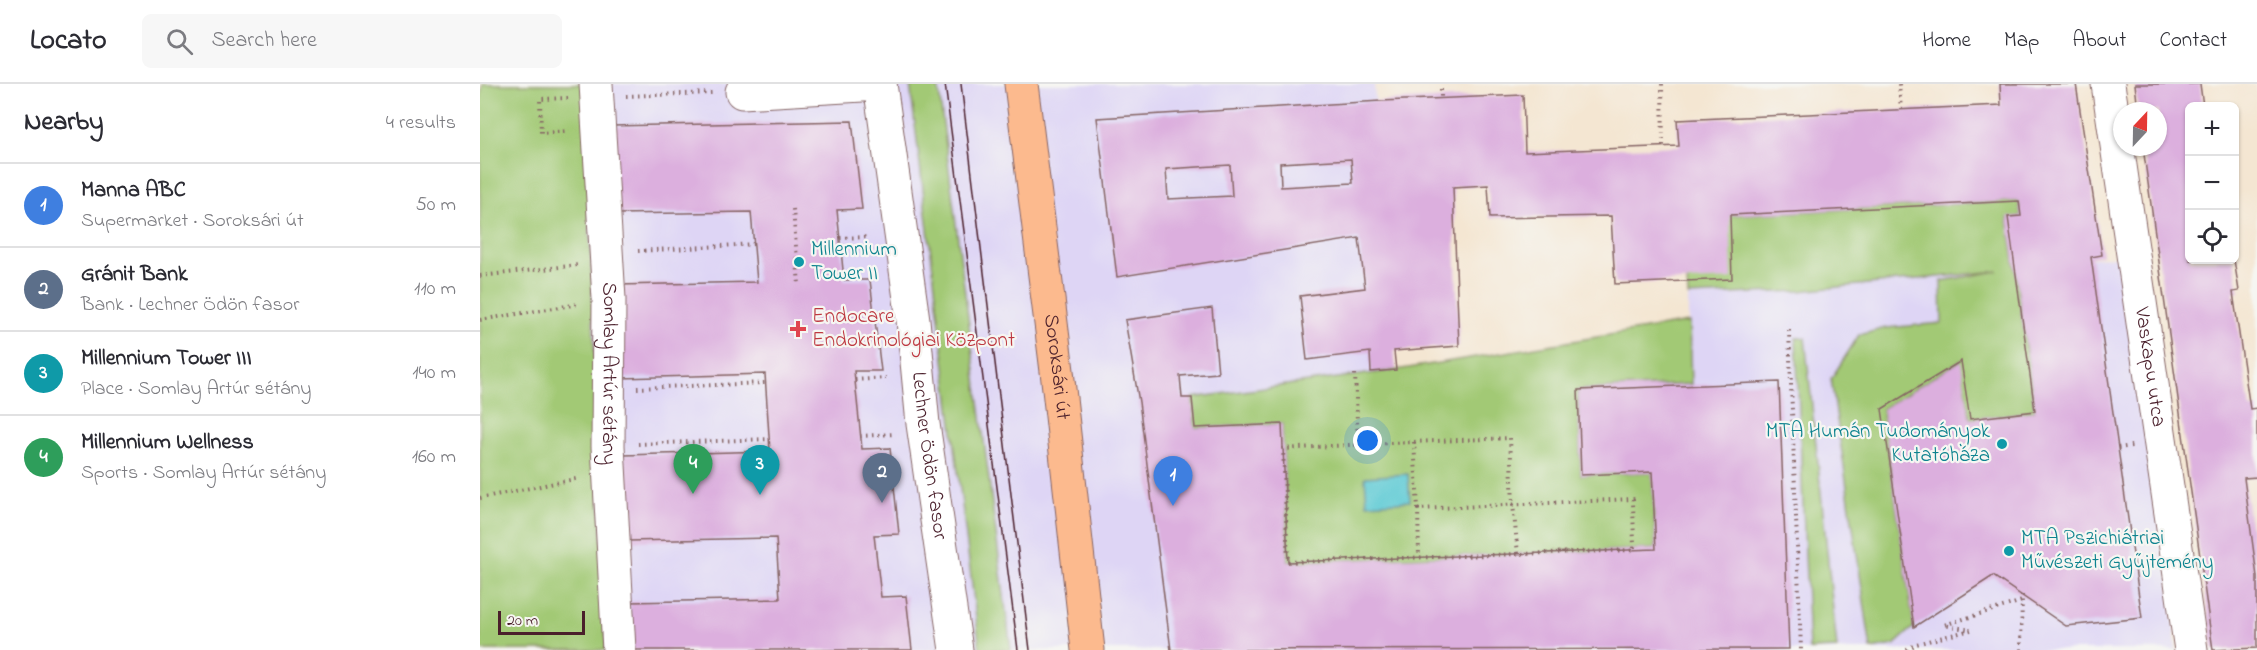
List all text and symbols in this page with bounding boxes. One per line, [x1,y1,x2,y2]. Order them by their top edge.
search box [142,14,562,68]
text: Locato [30,21,106,62]
icon: search [163,25,196,58]
text: Search here [211,25,317,57]
text: Home [1922,26,1971,56]
text: Map [2004,26,2039,56]
text: About [2072,26,2126,56]
text: Contact [2159,26,2227,56]
north arrow [2113,102,2167,156]
map controls [2185,102,2239,264]
button: + [2185,102,2239,156]
text: Nearby [24,104,103,142]
text: 4 results [386,109,456,138]
button: − [2185,156,2239,210]
text: Manna ABC [81,175,186,207]
text: 1 [40,191,47,220]
text: 50 m [415,191,456,220]
text: Supermarket · Soroksári út [81,207,304,236]
button: locate [2185,210,2239,264]
place label: Millennium Tower II [811,235,897,289]
marker: Millennium Tower II [792,255,806,269]
text: Gránit Bank [81,259,188,291]
text: 2 [39,275,48,304]
text: 110 m [414,275,456,304]
street label: Somlay Artúr sétány [591,281,624,466]
text: Bank · Lechner Ödön fasor [81,291,299,320]
place label: Endocare Endokrinológiai Központ [812,302,1015,358]
street label: Vaskapu utca [2126,304,2173,429]
street label: Soroksári út [1035,312,1077,421]
marker: Endocare Endokrinológiai Központ [789,320,807,338]
text: Millennium Tower III [81,343,252,375]
text: 3 [39,359,48,388]
text: 140 m [412,359,456,388]
street label: Lechner Ödön fasor [903,370,955,542]
text: Place · Somlay Artúr sétány [81,375,311,404]
place label: MTA Humán Tudományok Kutatóháza [1766,417,1991,471]
your location [1353,426,1382,455]
text: Millennium Wellness [81,427,254,459]
marker: MTA Humán Tudományok Kutatóháza [1995,437,2009,451]
text: 4 [39,443,48,472]
text: 160 m [412,443,456,472]
pin: 4 [674,444,712,494]
pin: 3 [740,446,780,495]
pin: 2 [862,454,902,503]
pin: 1 [1154,456,1192,506]
text: Sports · Somlay Artúr sétány [81,459,326,488]
place label: MTA Pszichiátriai Művészeti Gyűjtemény [2021,524,2213,580]
marker: MTA Pszichiátriai Művészeti Gyűjtemény [2002,544,2016,558]
scale bar [498,608,585,636]
text: 20 m [507,609,538,633]

